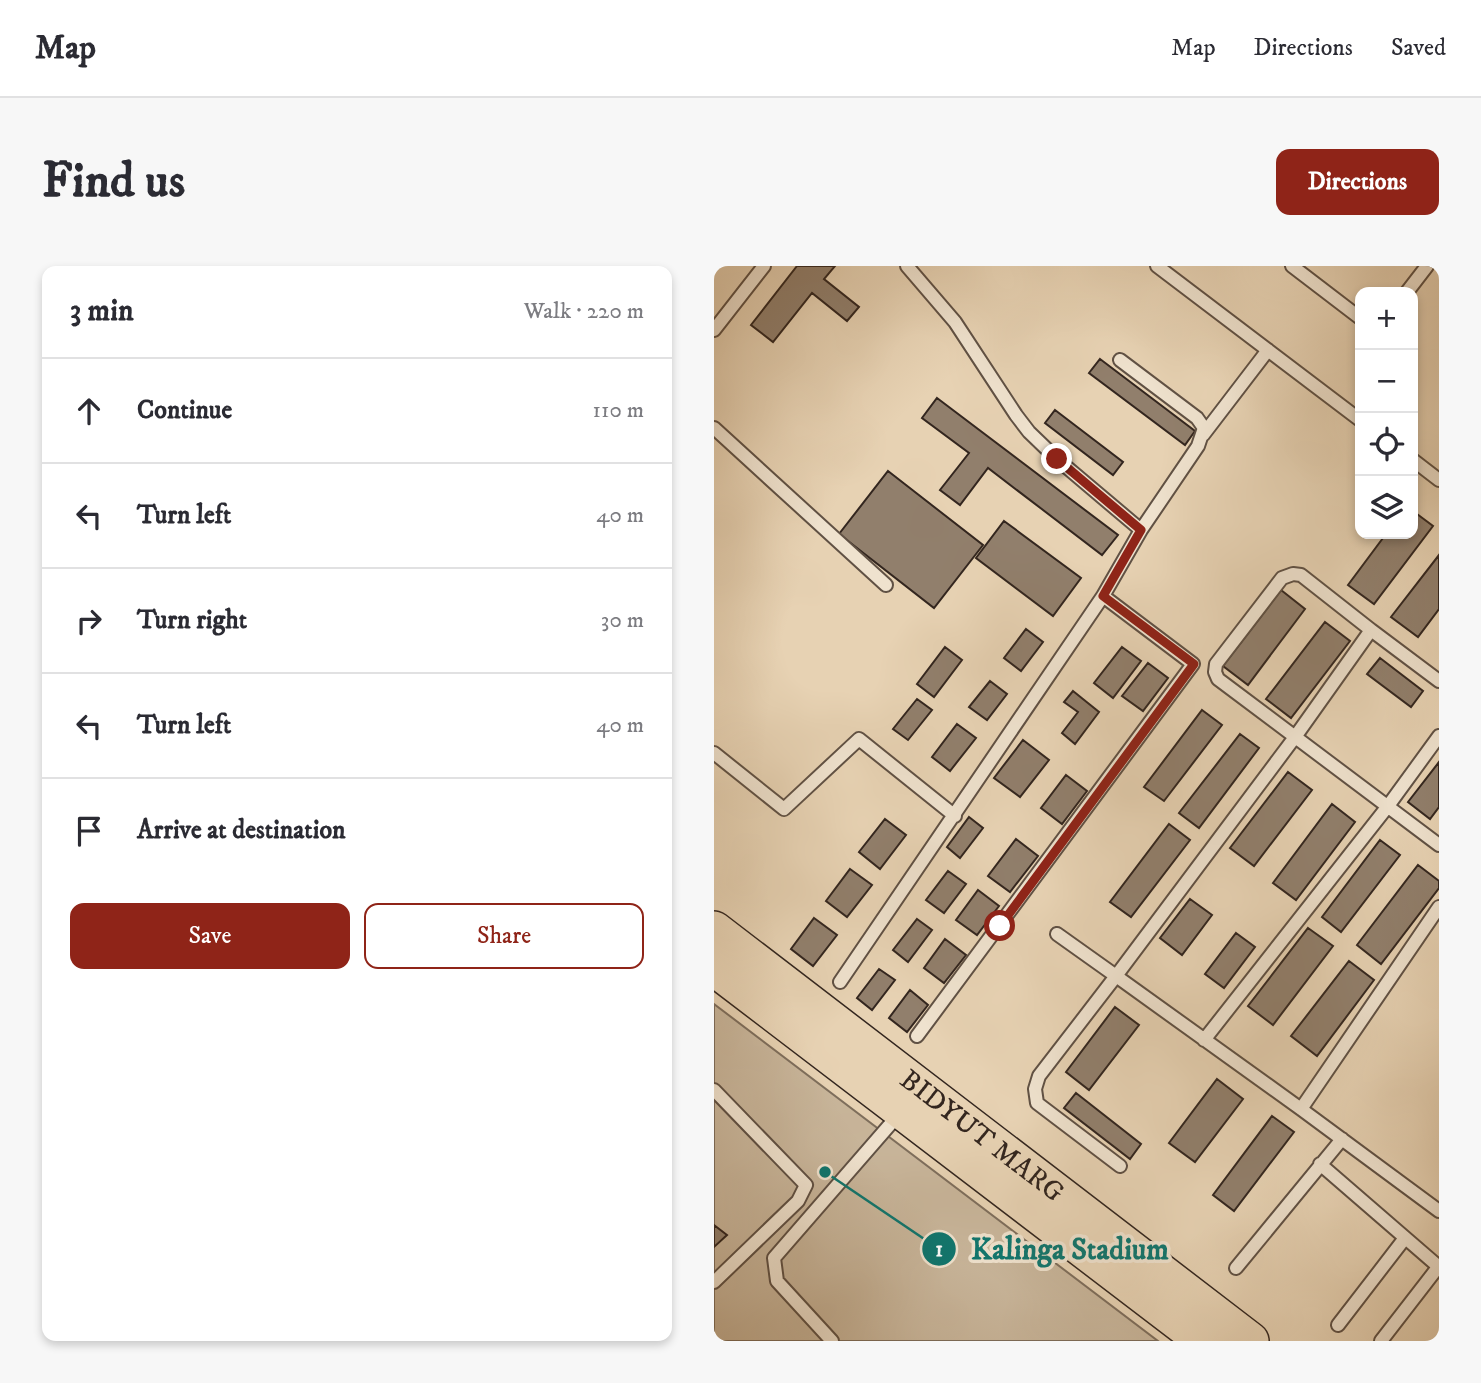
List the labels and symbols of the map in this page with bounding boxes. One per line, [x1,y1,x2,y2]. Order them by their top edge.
route end [1041,443,1072,474]
route start [984,910,1015,941]
street label: BIDYUT MARG [893,1062,1071,1210]
callout: Kalinga Stadium [922,1223,1183,1274]
text: Kalinga Stadium [971,1232,1169,1269]
text: 1 [935,1237,943,1263]

